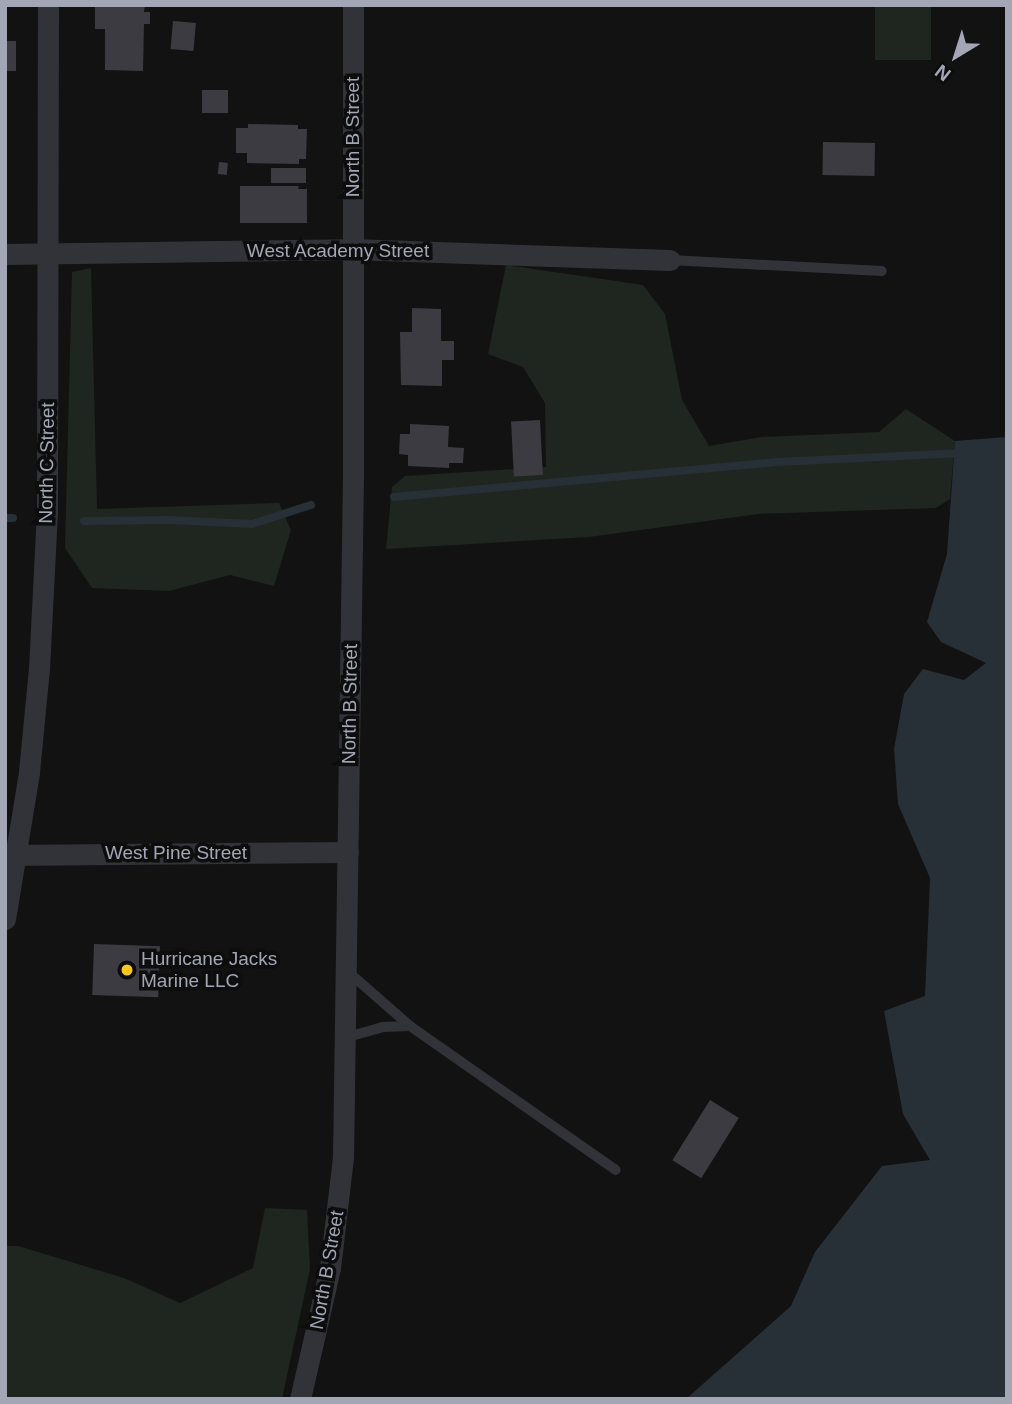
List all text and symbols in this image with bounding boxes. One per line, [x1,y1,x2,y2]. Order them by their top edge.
north arrow [921,21,991,91]
text: N [931,60,955,85]
street label: North B Street [342,77,364,197]
street label: West Academy Street [246,240,430,262]
street label: North C Street [35,402,59,524]
street label: North B Street [338,644,362,764]
street label: West Pine Street [105,842,247,864]
place label: Hurricane Jacks Marine LLC [141,948,277,992]
marker: Hurricane Jacks Marine LLC [119,962,135,978]
street label: North B Street [305,1209,349,1331]

